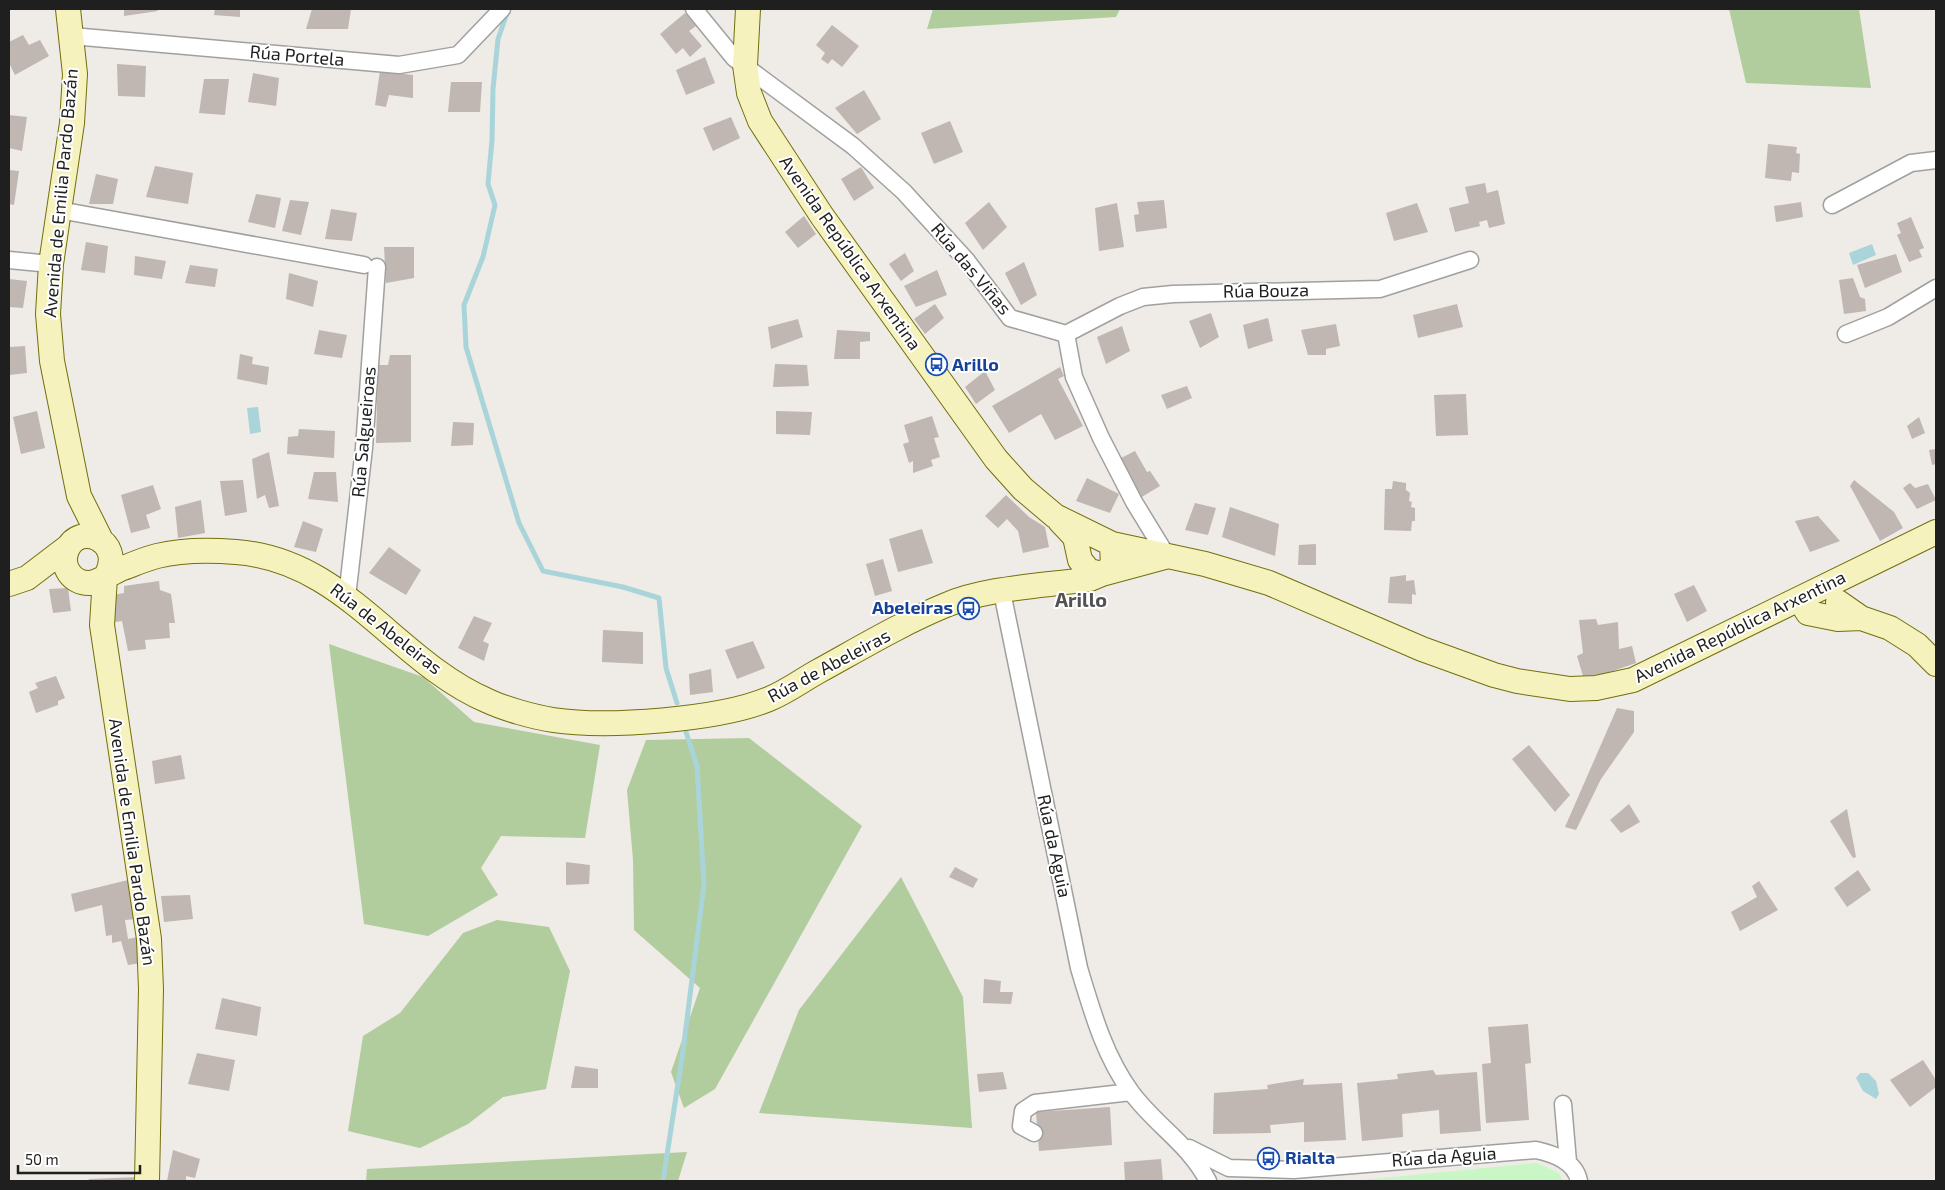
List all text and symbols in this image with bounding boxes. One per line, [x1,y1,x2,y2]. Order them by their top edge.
street label: Rúa Portela [249,40,345,70]
street label: Avenida de Emilia Pardo Bazán [38,68,82,318]
street label: Avenida República Arxentina [775,151,926,354]
street label: Rúa das Viñas [927,218,1017,319]
street label: Rúa Bouza [1223,278,1309,302]
bus stop icon: Arillo [924,353,948,377]
place label: Arillo [952,353,999,375]
street label: Rúa Salgueiroas [346,366,380,498]
street label: Avenida República Arxentina [1630,565,1849,687]
street label: Rúa de Abeleiras [326,578,447,679]
district label: Arillo [1055,587,1107,611]
place label: Abeleiras [872,596,953,618]
bus stop icon: Abeleiras [957,596,981,620]
street label: Rúa de Abeleiras [763,624,894,707]
street label: Avenida de Emilia Pardo Bazán [105,717,161,967]
street label: Rúa da Aguia [1033,792,1077,899]
street label: Rúa da Aguia [1391,1141,1497,1171]
scale bar [18,1142,140,1174]
bus stop icon: Rialta [1257,1146,1281,1170]
place label: Rialta [1285,1146,1335,1168]
text: 50 m [25,1150,59,1168]

